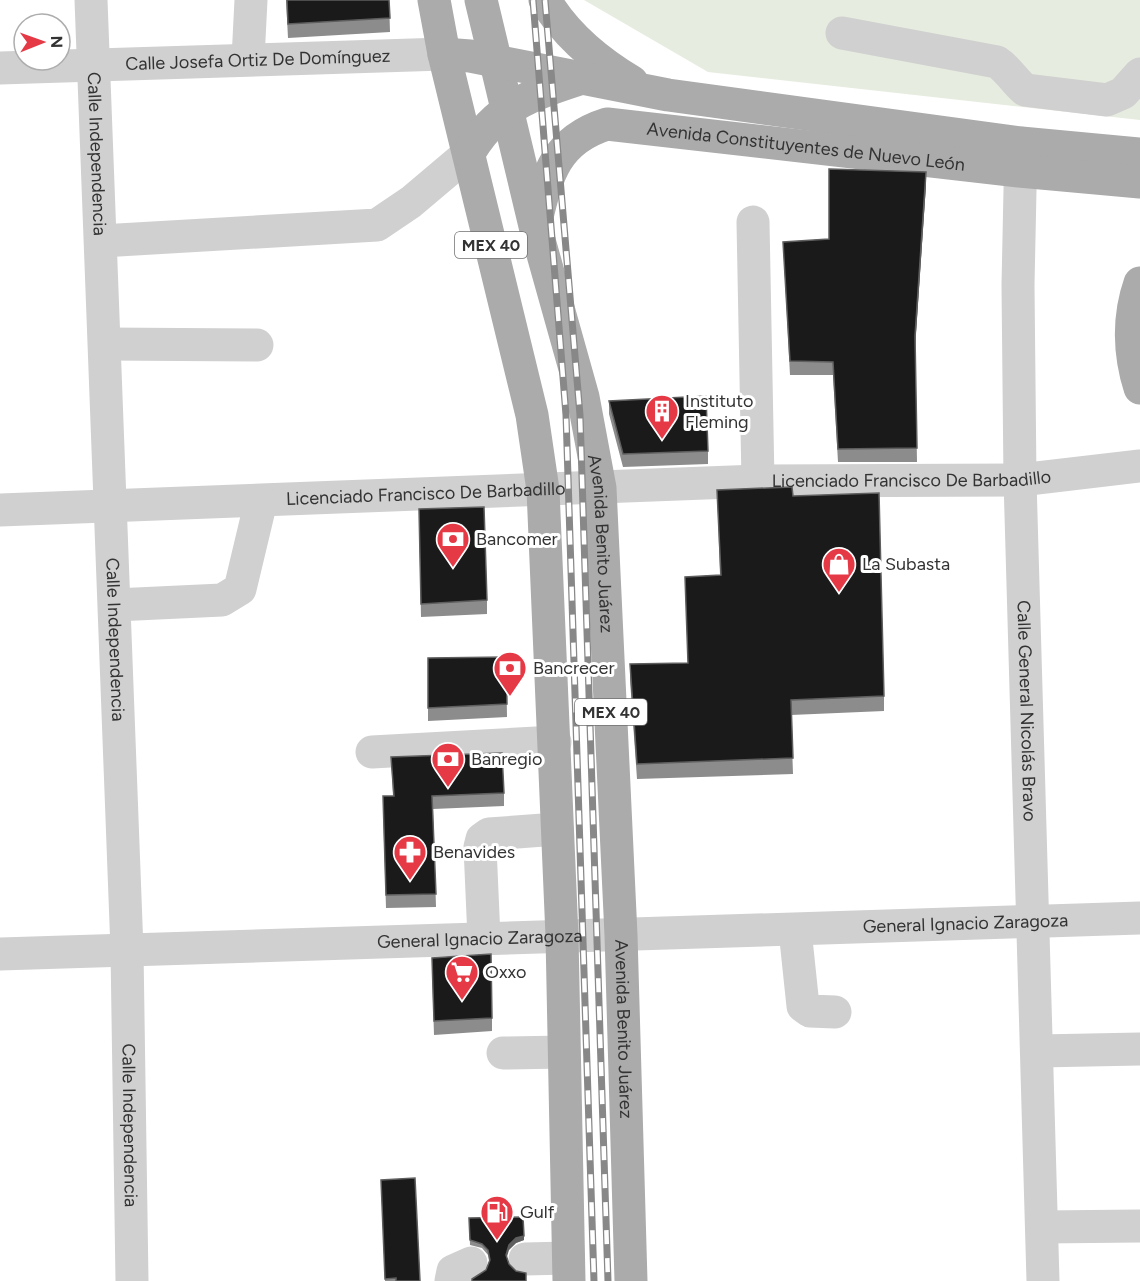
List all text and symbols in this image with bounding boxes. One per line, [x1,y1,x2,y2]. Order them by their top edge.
north arrow [12,12,72,72]
text: N [47,35,66,48]
street label: Calle Josefa Ortiz De Domínguez [125,45,391,75]
street label: Calle Independencia [83,72,111,236]
street label: Avenida Constituyentes de Nuevo León [646,118,966,176]
road number: MEX 40 [455,232,527,258]
place label: Instituto Fleming [685,390,753,433]
building icon: Instituto Fleming [644,393,680,440]
street label: Avenida Benito Juárez [583,452,618,634]
street label: Licenciado Francisco De Barbadillo [772,465,1052,492]
street label: Licenciado Francisco De Barbadillo [286,477,566,510]
bank icon: Bancomer [435,521,471,568]
place label: Bancomer [476,528,558,550]
shop icon: La Subasta [821,546,857,593]
place label: La Subasta [862,553,950,575]
street label: Calle Independencia [101,557,129,722]
street label: Calle General Nicolás Bravo [1012,600,1041,822]
bank icon: Bancrecer [492,650,528,697]
place label: Bancrecer [533,657,615,679]
road number: MEX 40 [575,699,647,725]
bank icon: Banregio [430,741,466,788]
place label: Banregio [471,748,542,770]
pharmacy icon: Benavides [392,834,428,881]
place label: Benavides [433,841,515,863]
street label: General Ignacio Zaragoza [862,909,1069,938]
street label: General Ignacio Zaragoza [377,925,583,953]
street label: Avenida Benito Juárez [610,939,637,1119]
supermarket icon: Oxxo [444,954,480,1001]
place label: Oxxo [485,961,526,983]
street label: Calle Independencia [117,1043,142,1207]
fuel station icon: Gulf [479,1194,515,1241]
place label: Gulf [520,1201,555,1223]

